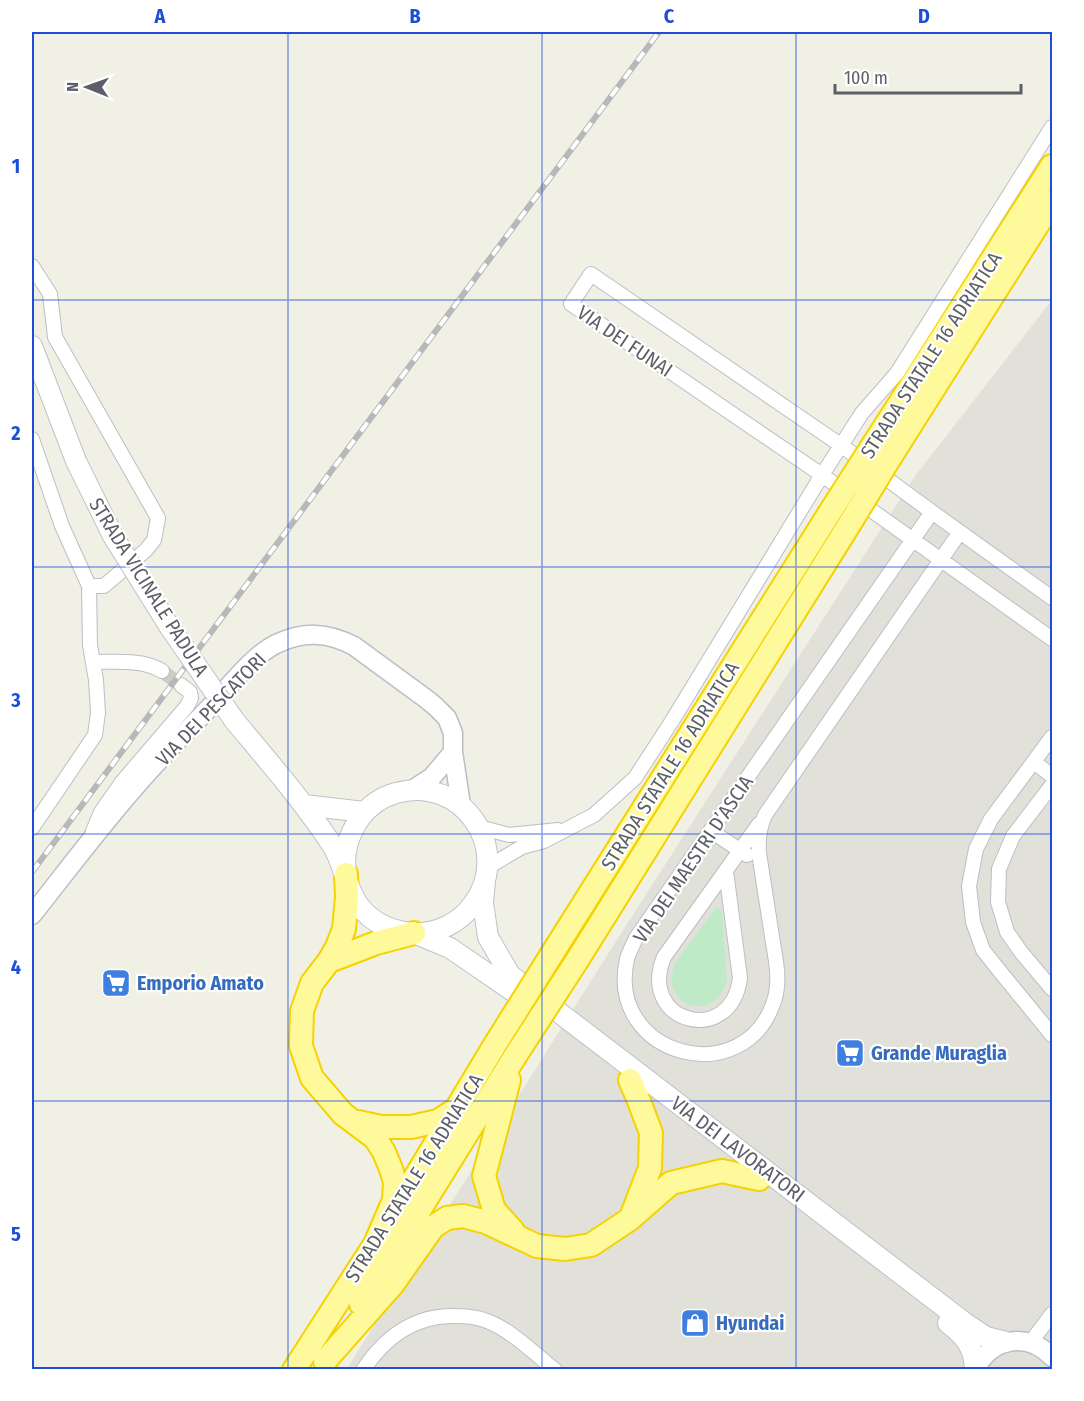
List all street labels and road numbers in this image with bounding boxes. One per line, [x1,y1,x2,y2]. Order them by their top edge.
street label: STRADA STATALE 16 ADRIATICA [855,247,1007,463]
street label: VIA DEI FUNAI [573,300,677,382]
street label: STRADA VICINALE PADULA [84,493,214,681]
street label: VIA DEI PESCATORI [151,647,271,771]
street label: STRADA STATALE 16 ADRIATICA [596,657,744,875]
street label: VIA DEI MAESTRI D’ASCIA [628,770,758,947]
street label: STRADA STATALE 16 ADRIATICA [340,1069,488,1287]
street label: VIA DEI LAVORATORI [666,1091,810,1207]

